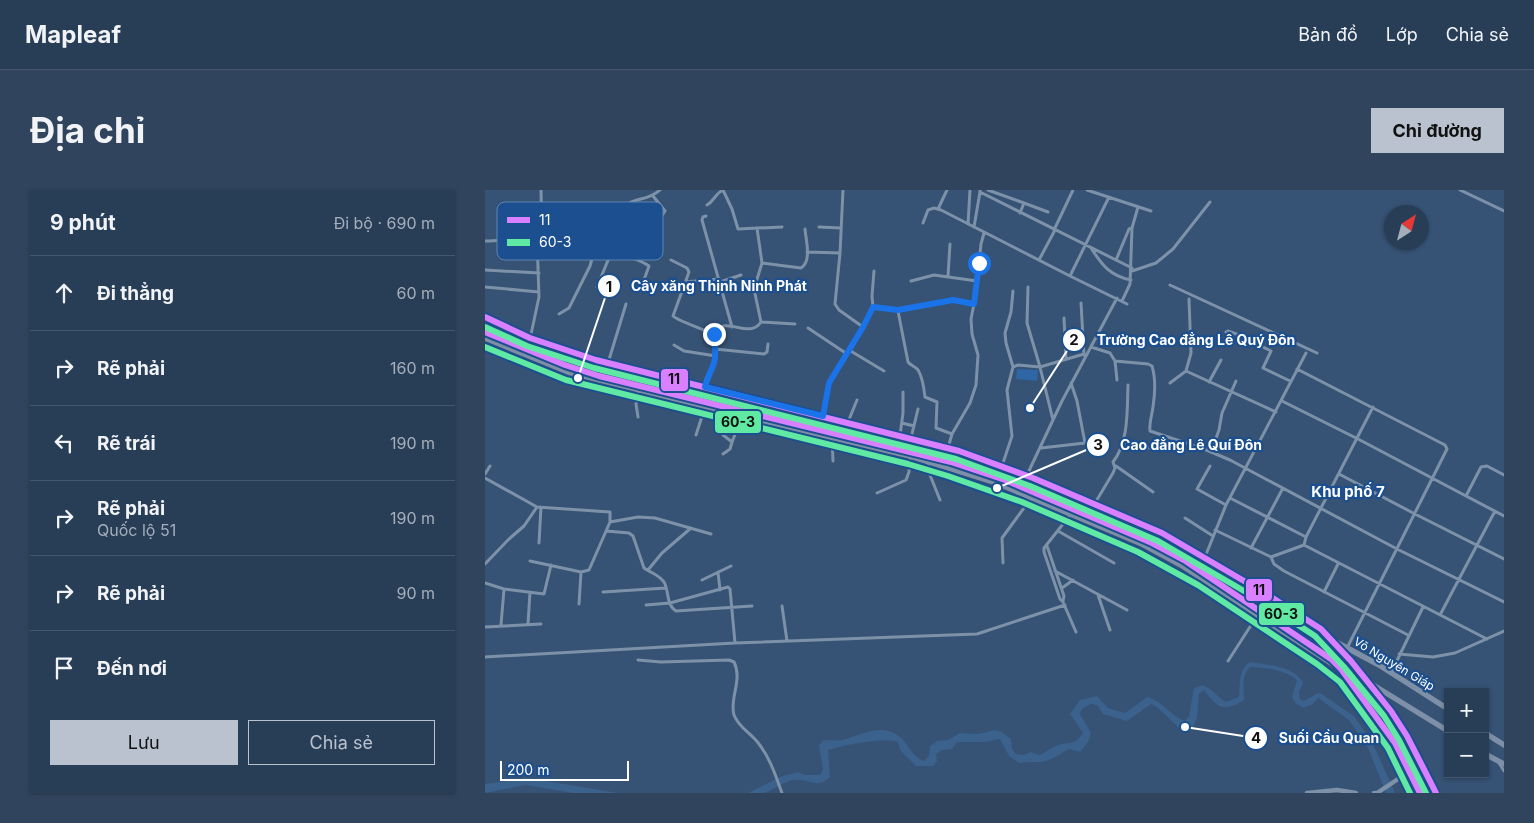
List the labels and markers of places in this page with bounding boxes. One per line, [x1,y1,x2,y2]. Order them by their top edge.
callout: Cây xăng Thịnh Ninh Phát [596,272,817,301]
callout: Trường Cao đẳng Lê Quý Đôn [1062,326,1305,355]
callout: Cao đẳng Lê Quí Đôn [1085,431,1272,460]
callout: Suối Cầu Quan [1243,723,1389,752]

